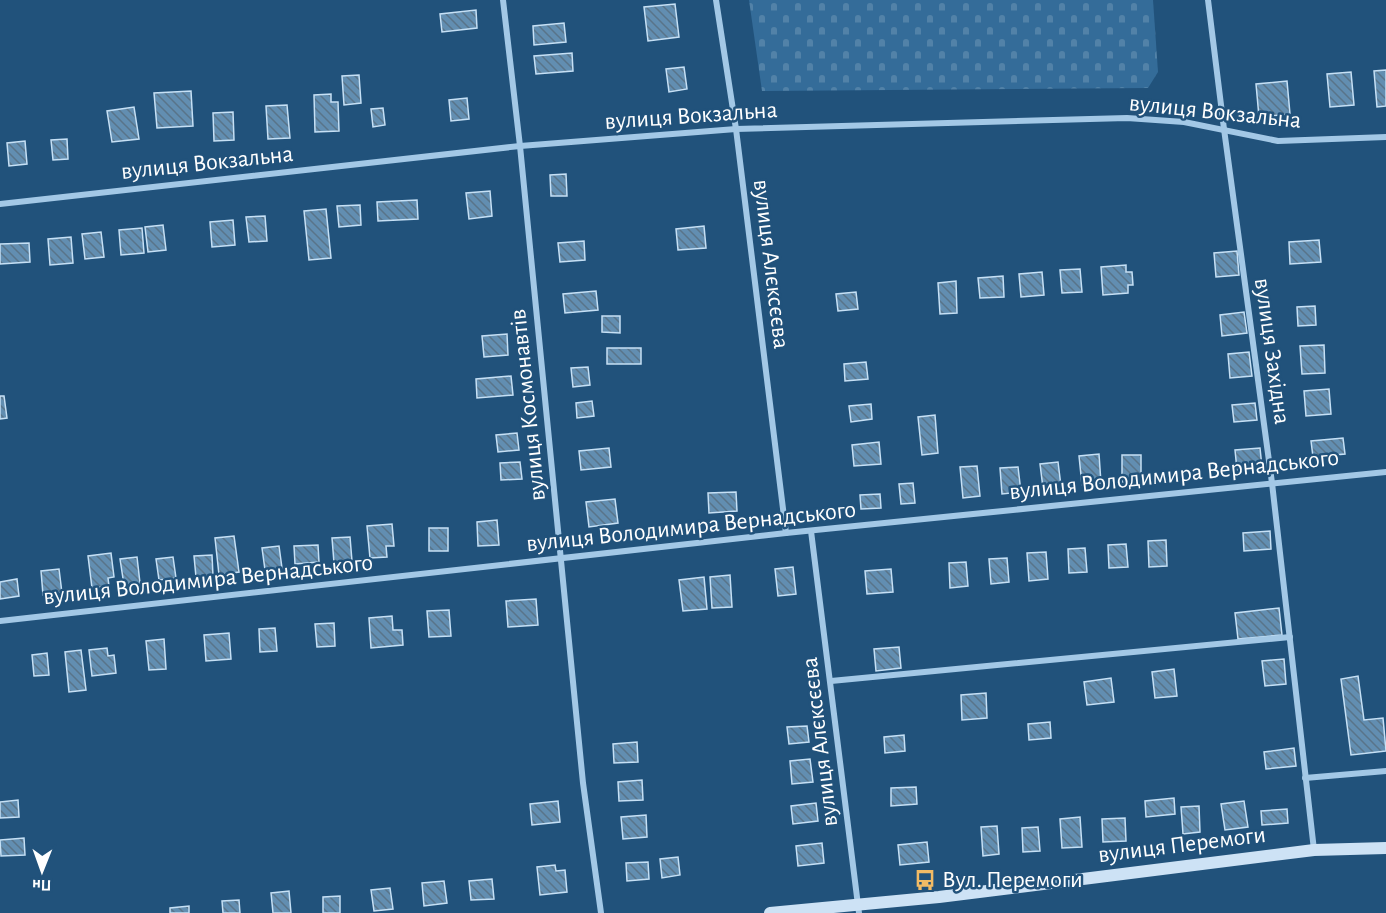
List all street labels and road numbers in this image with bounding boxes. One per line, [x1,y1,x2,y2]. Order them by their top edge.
street label: вулиця Вокзальна [1128,91,1302,133]
street label: вулиця Вокзальна [604,98,778,134]
street label: вулиця Вокзальна [120,142,294,184]
street label: вулиця Алєксєєва [749,178,793,350]
street label: вулиця Західна [1250,276,1294,426]
street label: вулиця Космонавтів [506,308,550,502]
street label: вулиця Володимира Вернадського [1008,446,1340,504]
street label: вулиця Володимира Вернадського [525,498,857,556]
street label: вулиця Володимира Вернадського [42,551,374,609]
street label: вулиця Алєксєєва [798,656,842,828]
street label: вулиця Перемоги [1097,823,1267,867]

